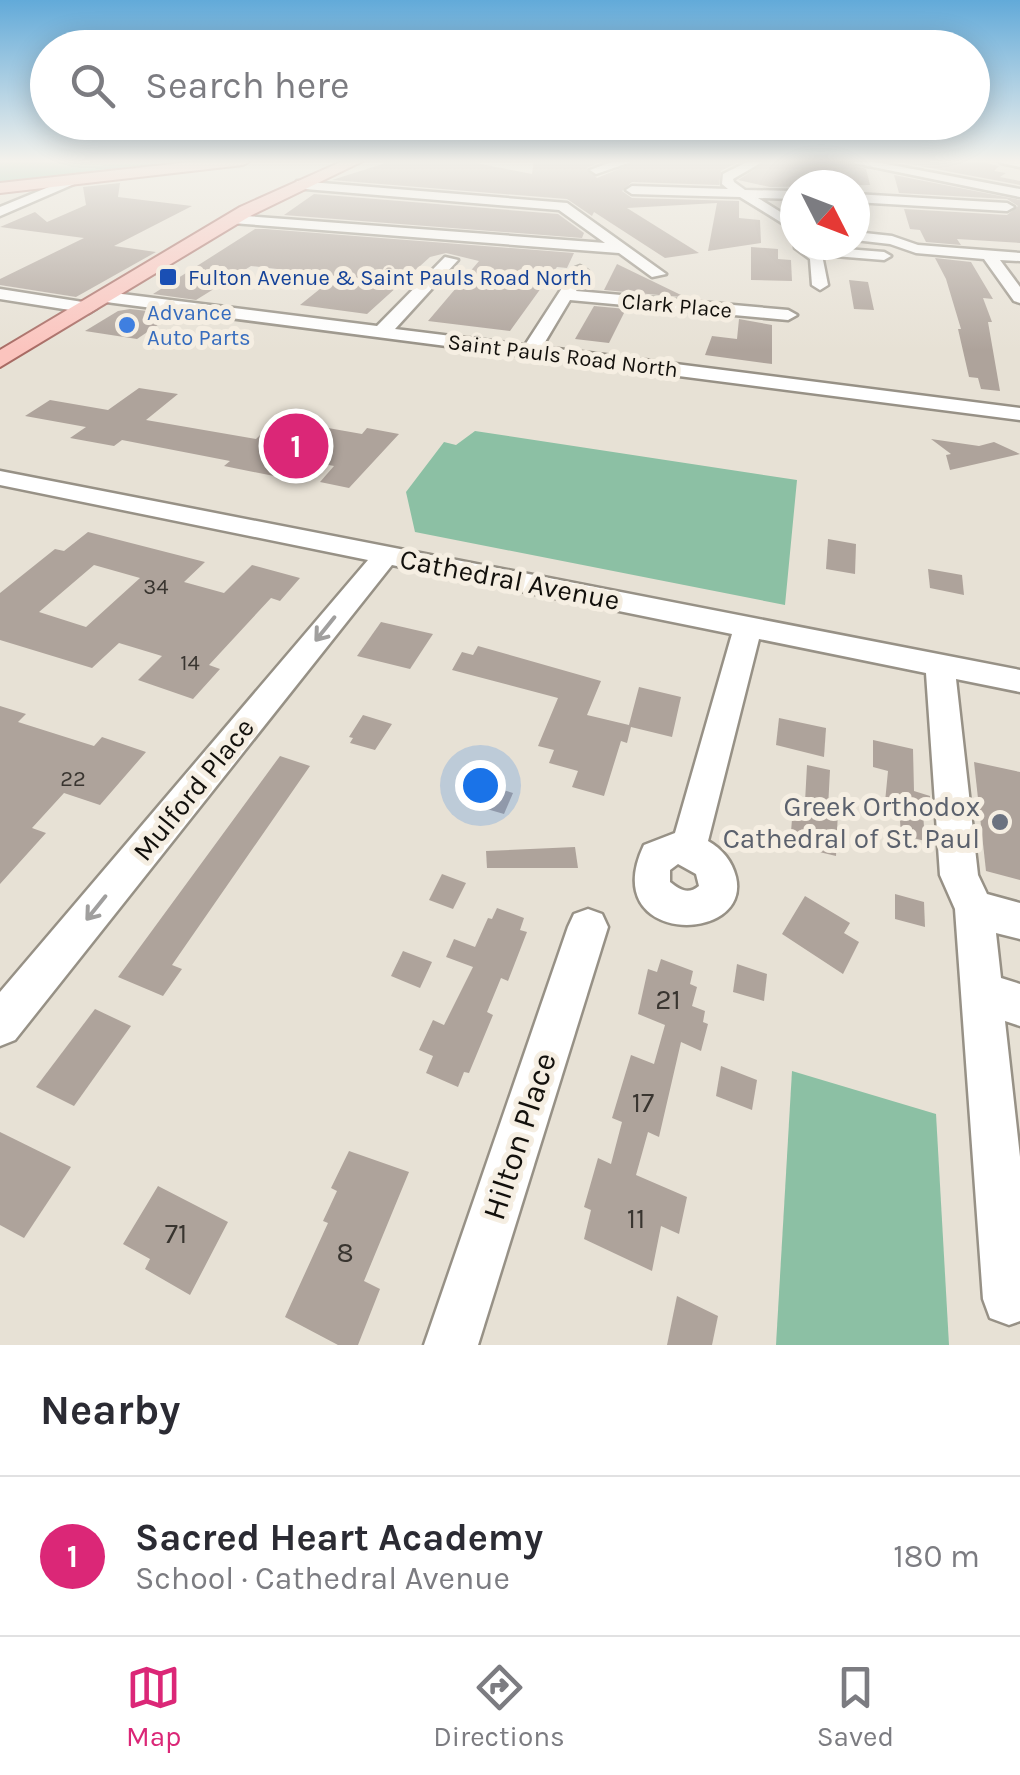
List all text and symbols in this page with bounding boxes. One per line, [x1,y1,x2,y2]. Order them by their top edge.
search box [30,30,990,140]
icon: search [65,58,120,113]
text: Search here [145,63,349,108]
north arrow [780,170,870,260]
place label: Fulton Avenue & Saint Pauls Road North [188,265,592,291]
marker: Fulton Avenue & Saint Pauls Road North [157,266,179,288]
street label: Clark Place [621,288,733,324]
place label: Advance Auto Parts [147,300,251,351]
marker: Advance Auto Parts [116,314,138,336]
street label: Saint Pauls Road North [446,329,679,383]
pin: 1 [264,408,328,484]
street label: Cathedral Avenue [397,542,623,617]
house number: 34 [143,574,169,600]
one-way arrow [314,616,336,642]
house number: 14 [180,650,200,676]
street label: Mulford Place [126,711,261,867]
your location [455,760,506,811]
house number: 22 [60,766,86,792]
place label: Greek Orthodox Cathedral of St. Paul [723,790,980,855]
marker: Greek Orthodox Cathedral of St. Paul [989,811,1011,833]
one-way arrow [85,894,107,920]
house number: 21 [655,983,681,1016]
street label: Hilton Place [475,1048,564,1224]
house number: 17 [632,1086,654,1119]
house number: 11 [627,1202,645,1235]
house number: 71 [165,1217,187,1250]
house number: 8 [336,1236,354,1269]
text: Nearby [40,1385,180,1435]
text: Sacred Heart Academy [135,1515,543,1560]
text: 1 [67,1538,78,1575]
text: 180 m [893,1538,980,1575]
text: School · Cathedral Avenue [135,1560,510,1597]
tab: Map [126,1660,181,1753]
tab: Directions [433,1660,565,1753]
tab: Saved [817,1660,894,1753]

